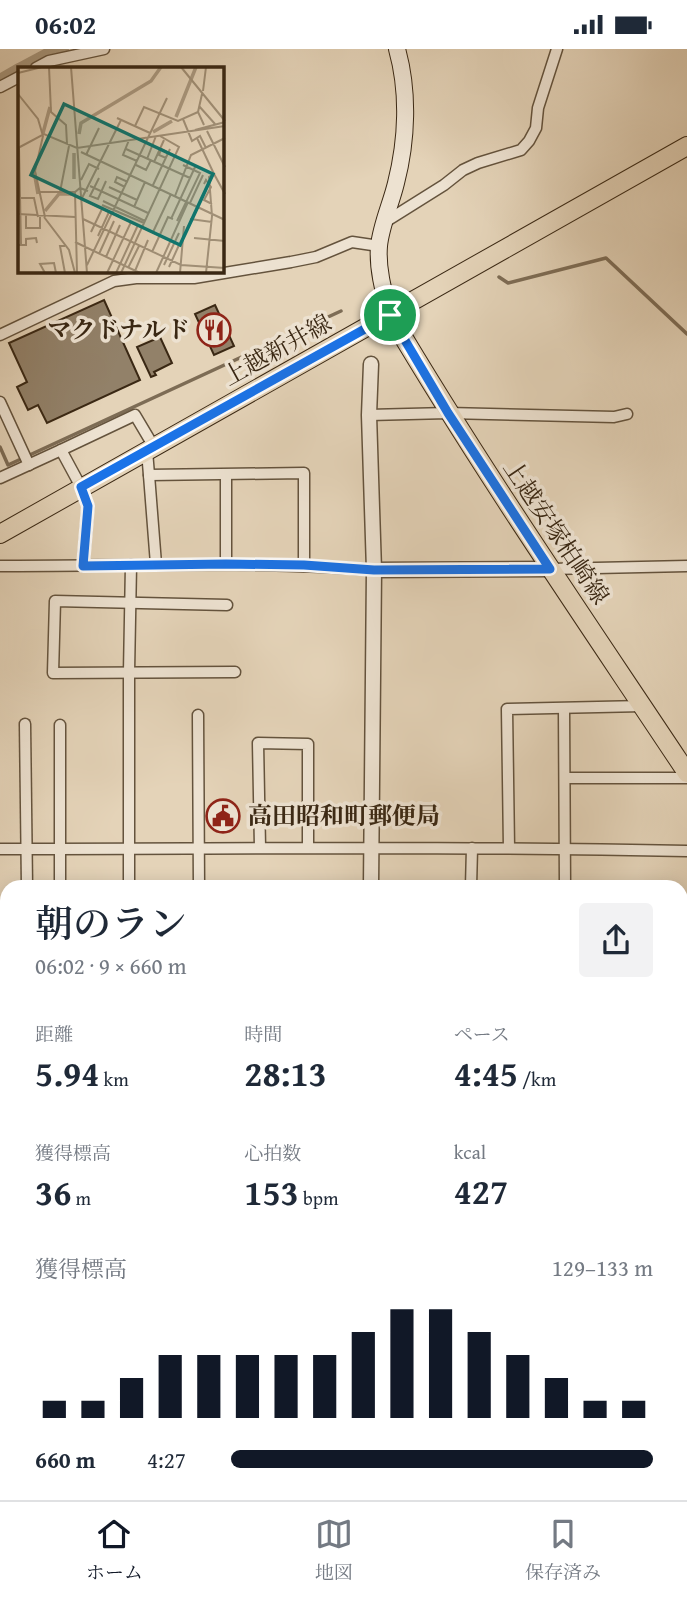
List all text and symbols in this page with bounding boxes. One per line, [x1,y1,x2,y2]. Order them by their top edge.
text: 06:02 [35,5,96,44]
inset map [18,67,224,273]
pin [360,285,420,345]
icon: arrive [371,296,409,334]
street label: 上越新井線 [216,305,338,394]
restaurant icon: マクドナルド [195,311,233,349]
place label: マクドナルド [47,312,190,347]
street label: 上越安塚柏崎線 [495,452,618,611]
public building icon: 高田昭和町郵便局 [204,797,242,835]
place label: 高田昭和町郵便局 [248,798,440,833]
text: 朝のラン [35,895,187,951]
button: share [579,903,653,977]
text: 06:02 · 9 × 660 m [35,949,187,982]
text: 距離 [35,1020,73,1048]
text: 時間 [244,1020,282,1048]
text: ペース [454,1020,510,1048]
text: 5.94 [35,1048,99,1099]
text: 28:13 [244,1048,327,1099]
text: 4:45 [454,1048,518,1099]
text: km [99,1065,129,1093]
text: /km [518,1065,556,1093]
text: kcal [454,1138,486,1166]
text: 獲得標高 [35,1139,111,1167]
text: 心拍数 [244,1139,301,1167]
text: 427 [454,1166,508,1217]
text: 36 [35,1167,71,1218]
text: 153 [244,1167,299,1218]
text: m [71,1184,91,1212]
text: bpm [299,1184,339,1212]
text: 129–133 m [552,1251,653,1284]
text: 獲得標高 [35,1252,127,1285]
text: 660 m [35,1443,96,1476]
text: 4:27 [147,1443,186,1476]
tab: ホーム [86,1515,143,1586]
tab: 地図 [315,1515,353,1586]
tab: 保存済み [525,1515,601,1586]

